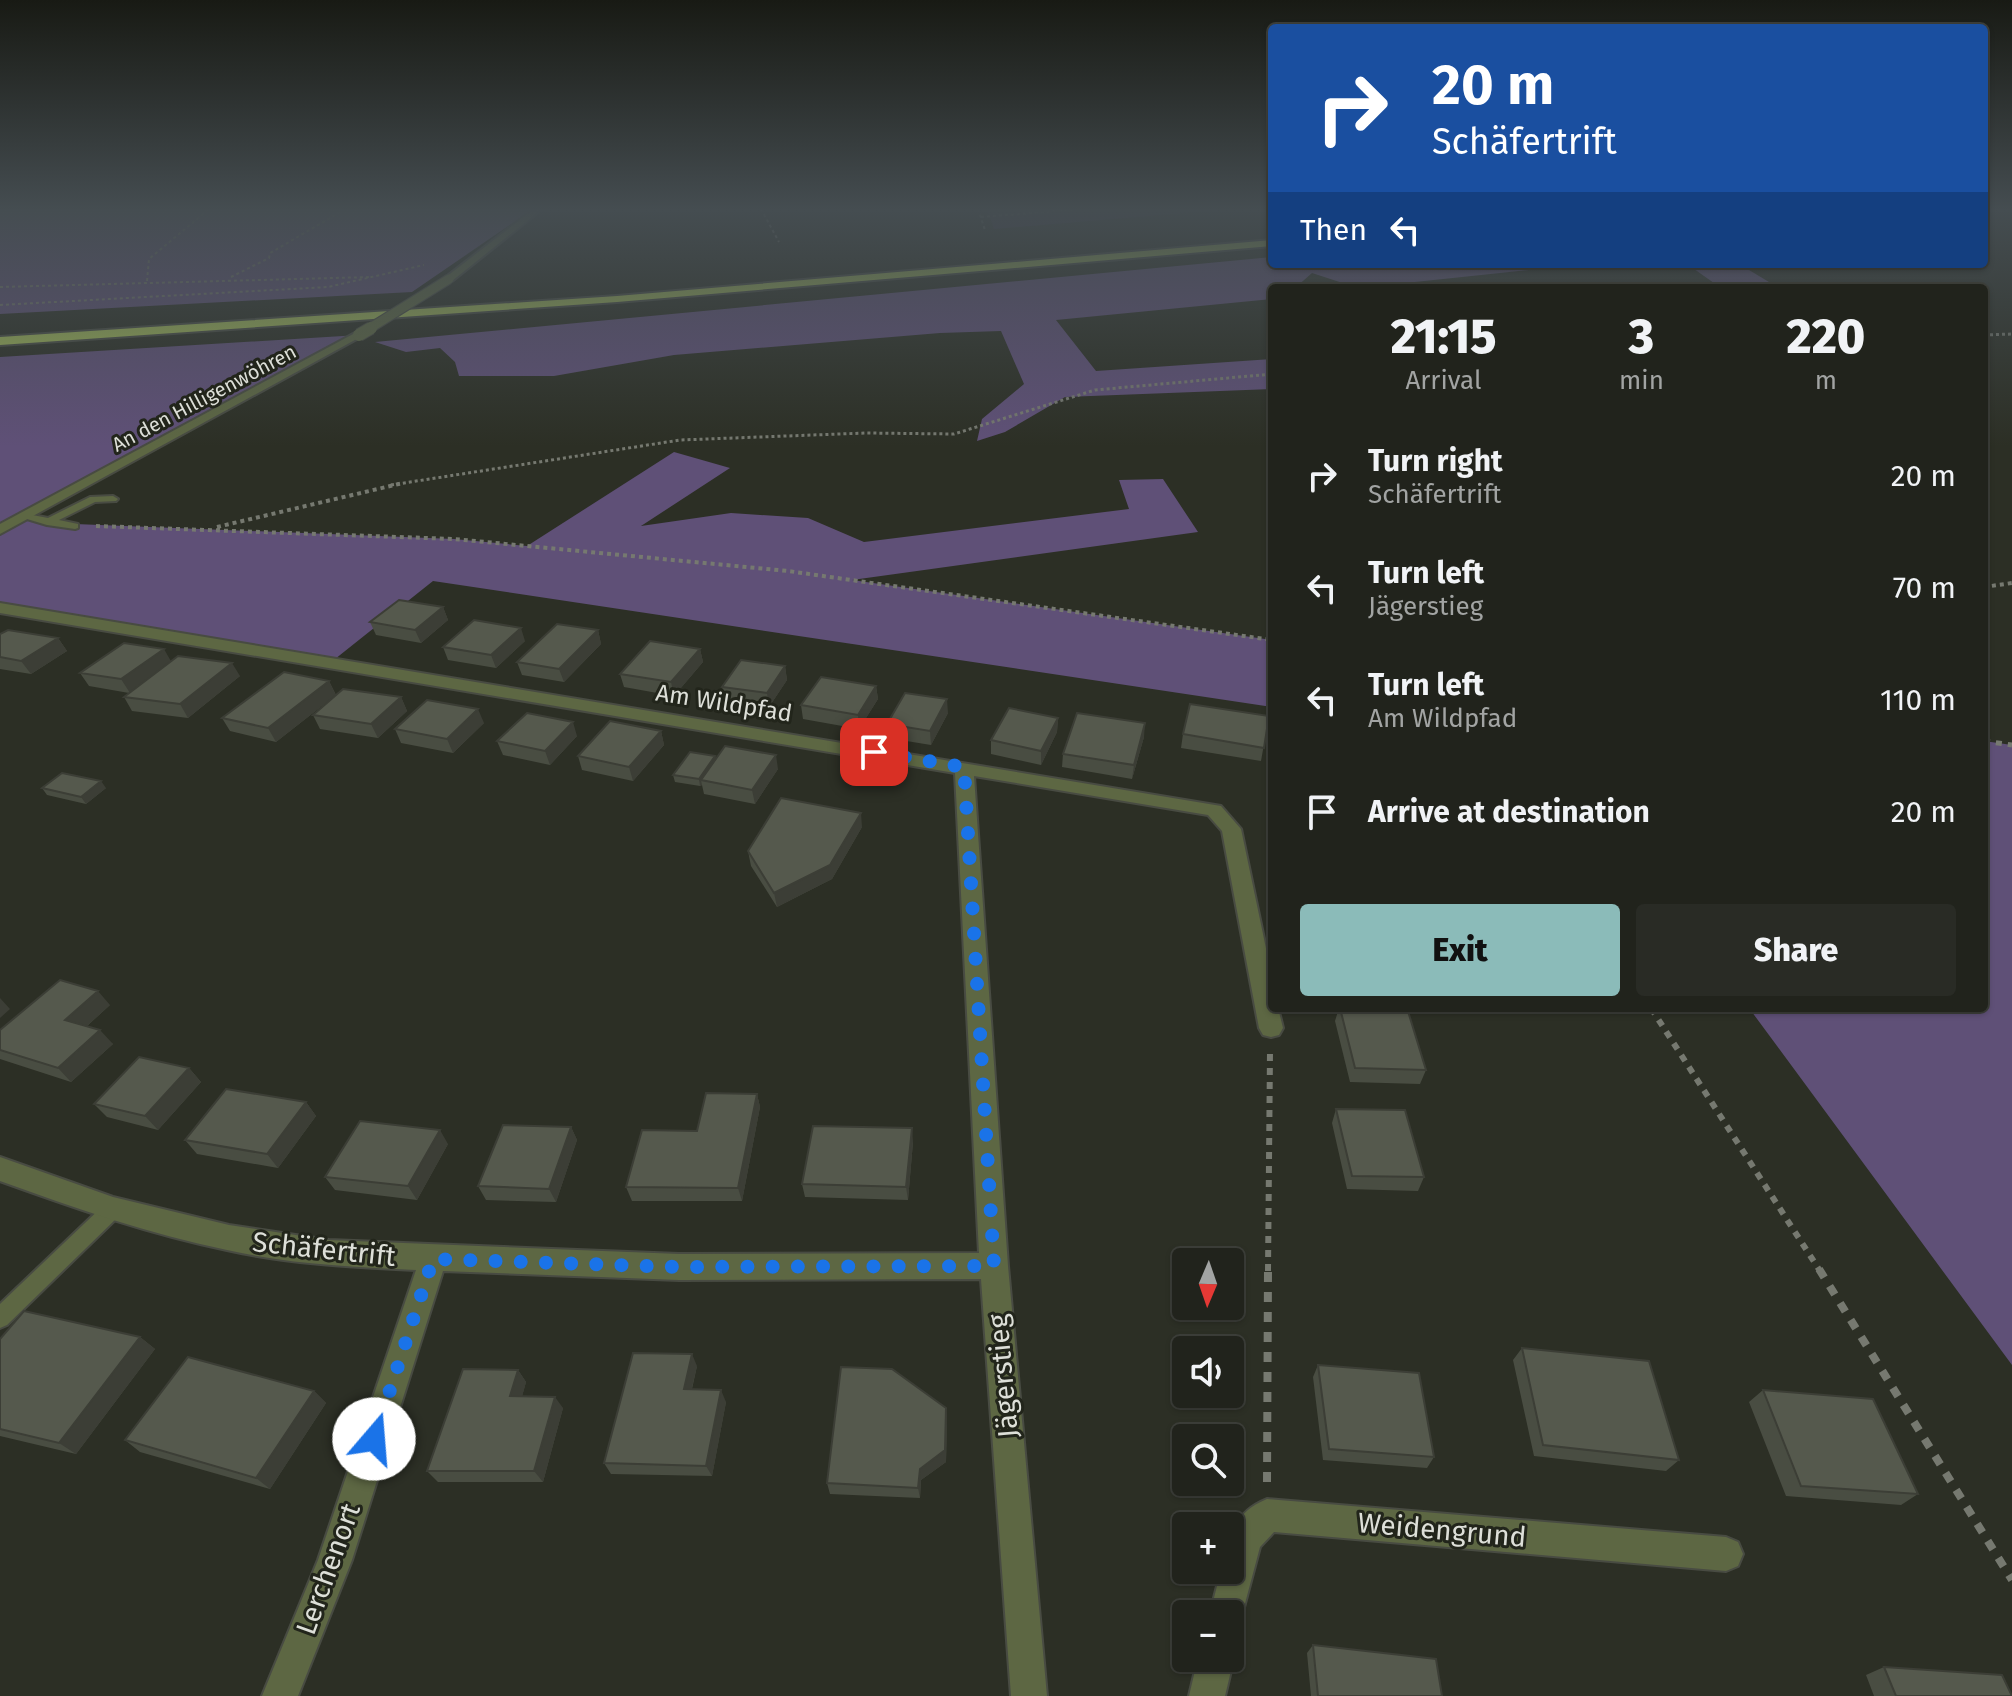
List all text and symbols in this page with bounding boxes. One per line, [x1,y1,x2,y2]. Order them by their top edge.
text: 20 m [1432,52,1554,119]
icon: right [1300,56,1404,160]
text: Schäfertrift [1432,120,1617,164]
icon: left [1383,208,1427,252]
text: Then [1300,212,1367,248]
text: 21:15 [1391,308,1496,366]
text: 3 [1629,308,1654,366]
text: 220 [1787,308,1865,366]
street label: An den Hilligenwöhren [108,339,300,457]
text: Arrival [1405,365,1482,396]
text: min [1619,365,1664,396]
text: m [1815,365,1837,396]
text: Turn right [1368,443,1503,479]
icon: right [1300,454,1344,498]
text: 20 m [1891,458,1956,494]
text: Schäfertrift [1368,479,1501,510]
text: Turn left [1368,555,1484,591]
icon: left [1300,566,1344,610]
text: 70 m [1893,570,1956,606]
text: Jägerstieg [1368,591,1483,622]
text: Turn left [1368,667,1484,703]
street label: Am Wildpfad [654,678,794,728]
icon: left [1300,678,1344,722]
text: 110 m [1880,682,1956,718]
text: Am Wildpfad [1368,703,1517,734]
pin [840,718,908,786]
icon: arrive [852,730,896,774]
icon: arrive [1300,790,1344,834]
text: Arrive at destination [1368,794,1650,830]
text: 20 m [1891,794,1956,830]
button: Exit [1300,904,1620,996]
button: Share [1636,904,1956,996]
street label: Schäfertrift [251,1225,398,1273]
north arrow [1172,1248,1244,1320]
map controls [1172,1248,1244,1672]
street label: Jägerstieg [981,1312,1025,1439]
button: sound [1172,1336,1244,1408]
position arrow [332,1397,416,1481]
button: search [1172,1424,1244,1496]
street label: Lerchenort [289,1498,367,1639]
street label: Weidengrund [1356,1506,1528,1554]
button: + [1172,1512,1244,1584]
button: − [1172,1600,1244,1672]

